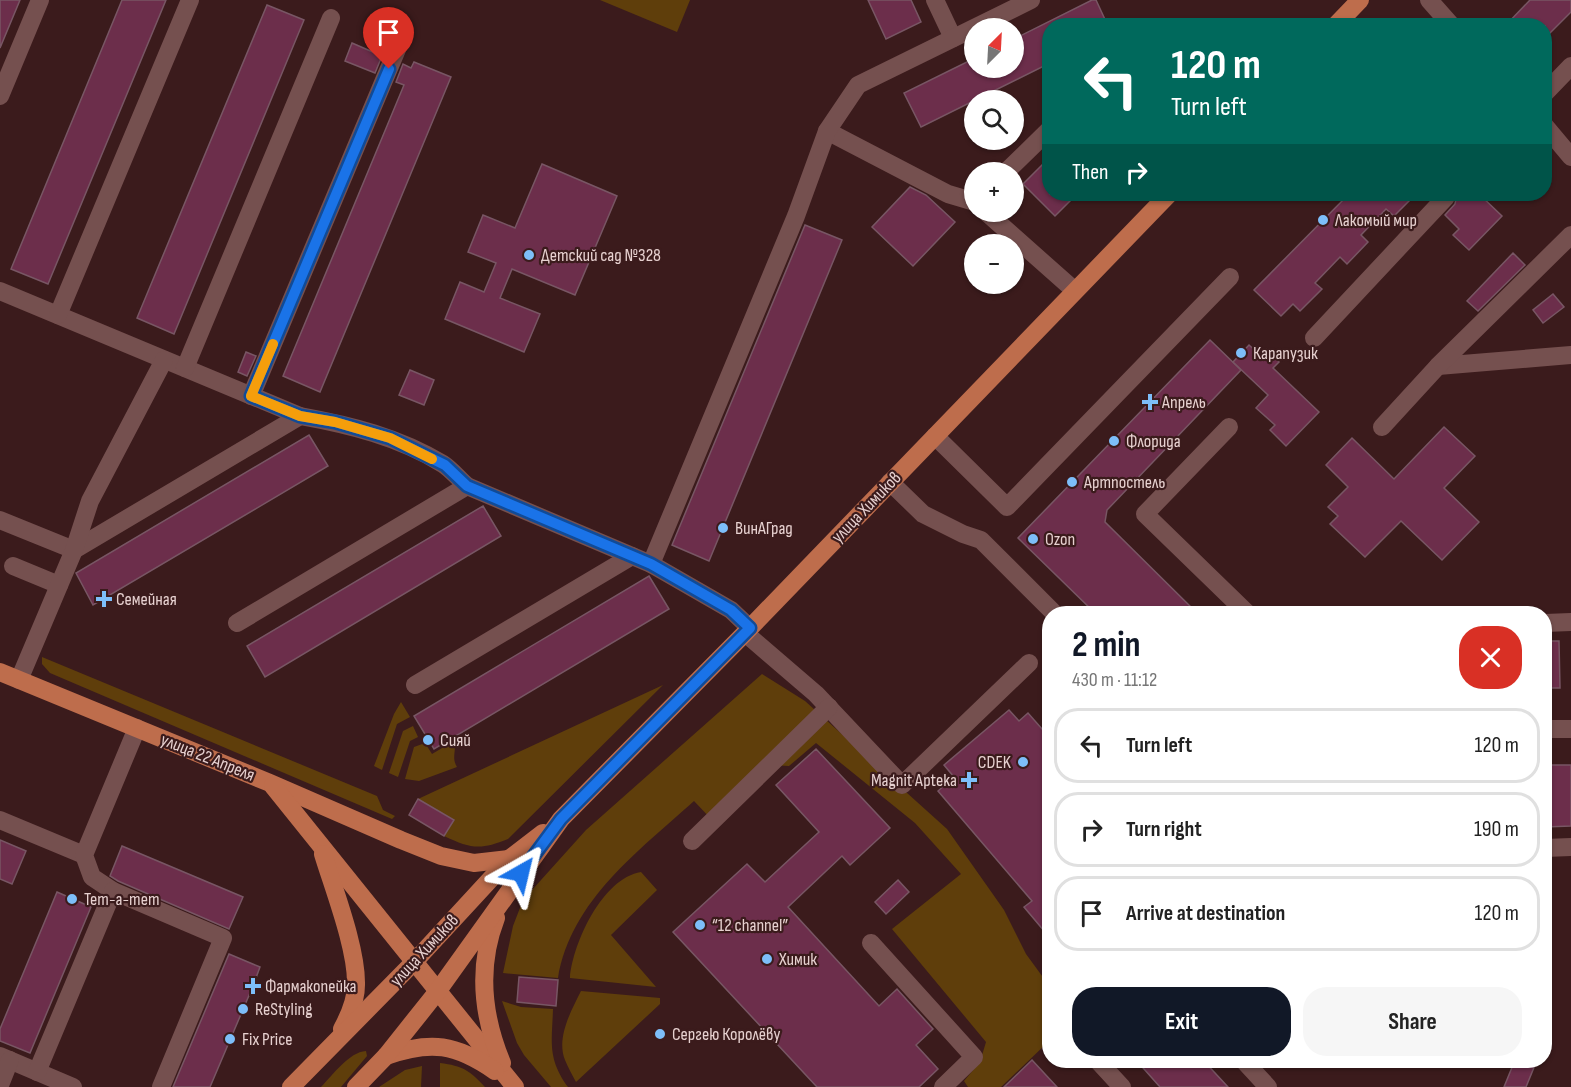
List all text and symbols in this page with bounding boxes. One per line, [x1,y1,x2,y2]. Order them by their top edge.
pin [363,7,414,69]
icon: arrive [372,16,405,49]
north arrow [964,18,1024,78]
map controls [964,18,1024,294]
text: 120 m [1171,40,1261,91]
icon: left [1072,42,1150,120]
button: search [964,90,1024,150]
text: Turn left [1171,91,1247,123]
icon: right [1120,156,1153,189]
text: Then [1072,159,1108,186]
button: + [964,162,1024,222]
place label: Лакомый мир [1334,210,1417,231]
marker: Лакомый мир [1316,213,1330,227]
button: − [964,234,1024,294]
place label: Детский сад №328 [541,245,661,266]
marker: Детский сад №328 [522,248,536,262]
place label: Карапузик [1253,343,1318,364]
marker: Карапузик [1234,346,1248,360]
place label: Апрель [1161,392,1206,413]
marker: Апрель [1143,395,1157,409]
place label: Флорида [1126,431,1181,452]
marker: Флорида [1107,434,1121,448]
street label: улица Химиков [827,467,905,547]
place label: Артпостель [1083,472,1165,493]
marker: Артпостель [1065,475,1079,489]
place label: ВинАГрад [735,518,793,539]
marker: ВинАГрад [716,521,730,535]
place label: Ozon [1045,529,1075,550]
marker: Ozon [1026,532,1040,546]
place label: Семейная [116,589,177,610]
marker: Семейная [97,592,111,606]
text: 2 min [1072,624,1141,667]
button: close [1459,626,1522,689]
text: 430 m · 11:12 [1072,668,1157,692]
street label: улица 22 Апреля [158,729,258,786]
icon: left [1075,729,1108,762]
place label: Сияй [440,730,471,751]
text: Turn left [1126,732,1192,759]
text: 120 m [1475,732,1519,759]
marker: Сияй [421,733,435,747]
place label: CDEK [978,752,1012,773]
marker: CDEK [1016,755,1030,769]
place label: Magnit Apteka [871,770,957,791]
marker: Magnit Apteka [962,773,976,787]
icon: right [1075,813,1108,846]
text: Turn right [1126,816,1202,843]
text: 190 m [1474,816,1519,843]
position arrow [489,841,553,905]
place label: Тет-а-тет [84,889,159,910]
marker: Тет-а-тет [65,892,79,906]
icon: arrive [1075,897,1108,930]
text: Arrive at destination [1126,900,1285,927]
text: 120 m [1475,900,1519,927]
street label: улица Химиков [386,910,463,991]
place label: “12 channel” [712,915,788,936]
marker: “12 channel” [693,918,707,932]
place label: Химик [778,949,817,970]
marker: Химик [760,952,774,966]
place label: Фармакопейка [265,976,357,997]
marker: Фармакопейка [246,979,260,993]
button: Exit [1072,987,1291,1056]
button: Share [1303,987,1522,1056]
place label: ReStyling [255,999,312,1020]
marker: ReStyling [236,1002,250,1016]
place label: Сергею Королёву [672,1024,781,1045]
marker: Сергею Королёву [653,1027,667,1041]
place label: Fix Price [242,1029,293,1050]
marker: Fix Price [223,1032,237,1046]

